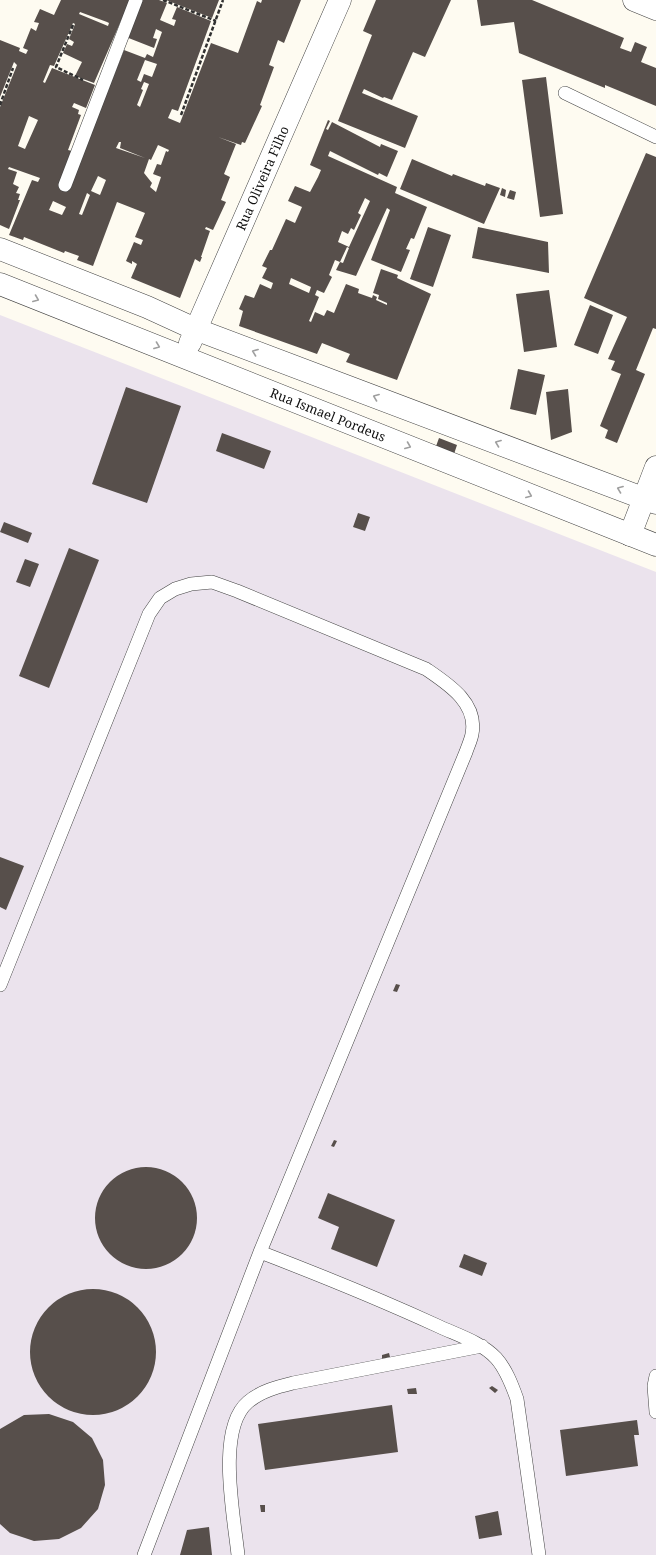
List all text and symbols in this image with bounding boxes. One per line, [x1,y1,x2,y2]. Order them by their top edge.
street label: Rua Oliveira Filho [231,123,293,233]
one-way arrow [33,294,40,302]
one-way arrow [154,342,161,350]
one-way arrow [251,348,258,356]
street label: Rua Ismael Pordeus [268,383,388,446]
one-way arrow [373,394,380,402]
one-way arrow [495,439,502,447]
one-way arrow [404,442,411,450]
one-way arrow [616,485,623,493]
one-way arrow [525,490,532,498]

